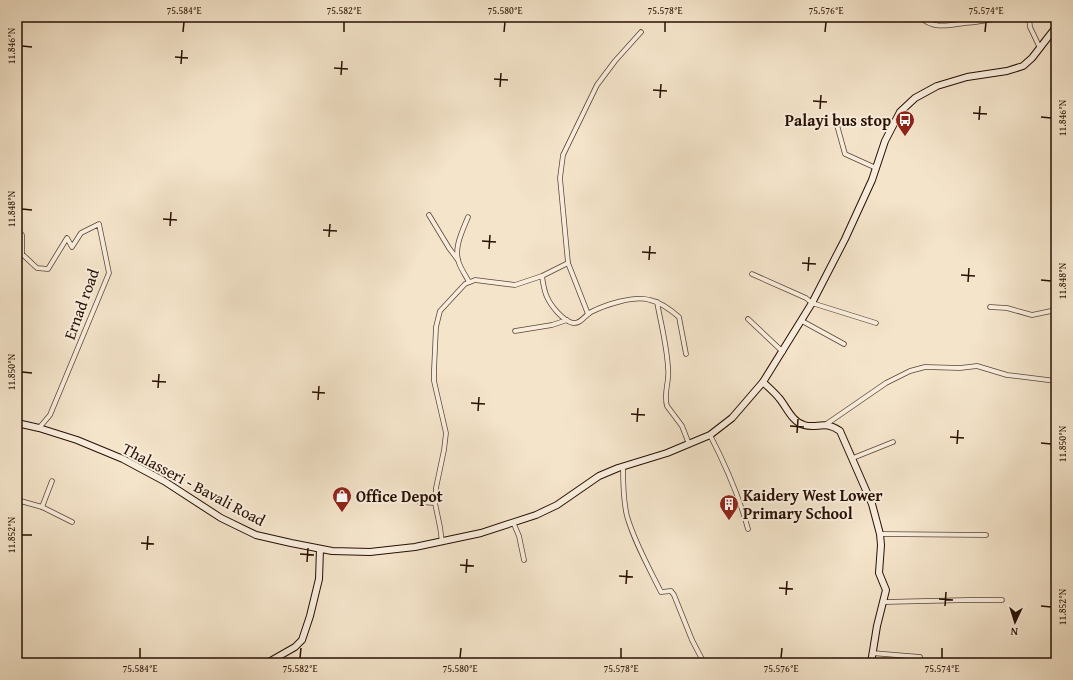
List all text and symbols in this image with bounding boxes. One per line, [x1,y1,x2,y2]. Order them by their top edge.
text: 75.584°E [166,3,202,18]
text: 75.582°E [326,3,362,18]
text: 75.580°E [487,3,523,18]
text: 75.578°E [647,3,683,18]
text: 75.576°E [808,3,844,18]
text: 75.574°E [968,3,1004,18]
text: 11.846°N [4,27,19,64]
text: 11.846°N [1055,99,1070,136]
place label: Palayi bus stop [785,108,891,132]
bus stop icon: Palayi bus stop [894,109,916,137]
text: 11.848°N [4,190,19,227]
text: 11.848°N [1055,262,1070,299]
street label: Ernad road [57,265,105,343]
text: 11.850°N [4,353,19,390]
text: 11.850°N [1055,425,1070,462]
street label: Thalasseri - Bavali Road [118,436,270,532]
place label: Kaidery West Lower Primary School [743,483,883,525]
place label: Office Depot [356,484,443,508]
shop icon: Office Depot [331,485,353,513]
building icon: Kaidery West Lower Primary School [718,493,740,521]
text: 11.852°N [4,516,19,553]
text: 11.852°N [1055,588,1070,625]
north arrow [995,602,1035,642]
text: N [1009,624,1019,640]
text: 75.584°E [122,661,158,676]
text: 75.582°E [282,661,318,676]
text: 75.580°E [442,661,478,676]
text: 75.578°E [603,661,639,676]
text: 75.576°E [763,661,799,676]
text: 75.574°E [924,661,960,676]

